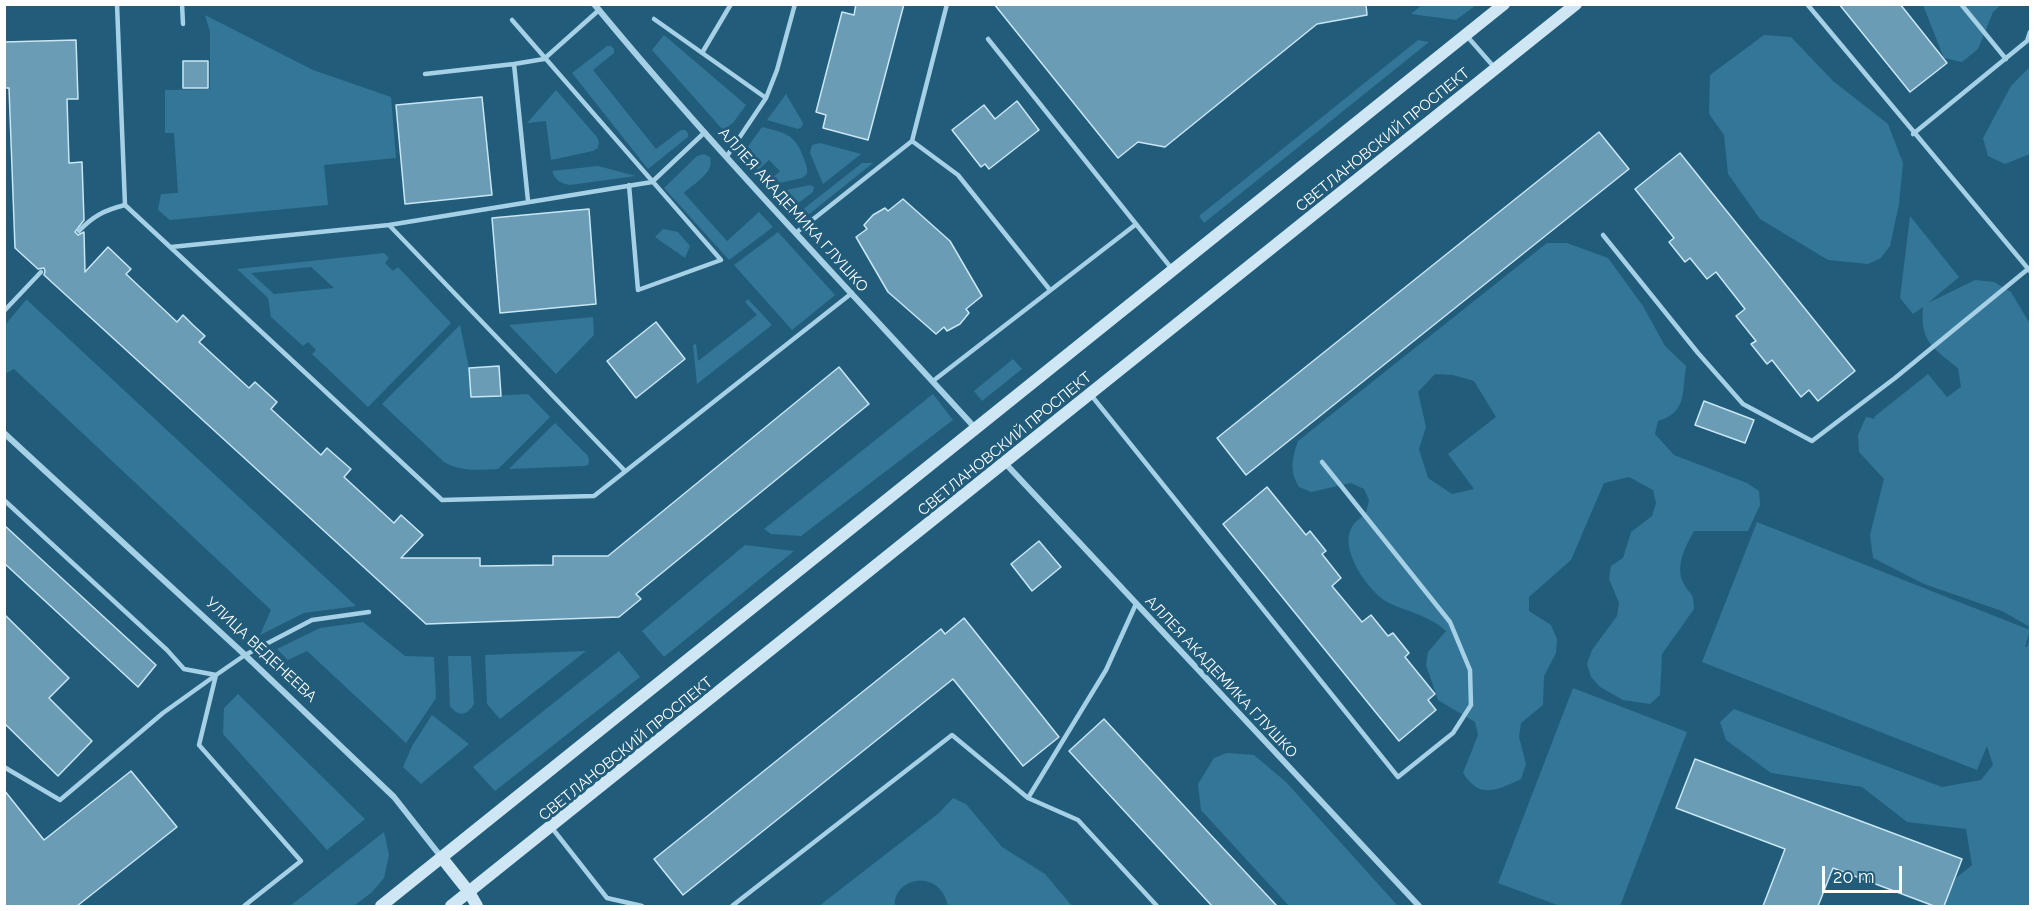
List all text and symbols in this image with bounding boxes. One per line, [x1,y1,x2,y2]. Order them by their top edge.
street label: СВЕТЛАНОВСКИЙ ПРОСПЕКТ [1292,64,1474,216]
street label: АЛЛЕЯ АКАДЕМИКА ГЛУШКО [714,124,872,296]
street label: СВЕТЛАНОВСКИЙ ПРОСПЕКТ [914,368,1096,520]
street label: АЛЛЕЯ АКАДЕМИКА ГЛУШКО [1141,592,1301,762]
street label: УЛИЦА ВЕДЕНЕЕВА [202,594,320,706]
street label: СВЕТЛАНОВСКИЙ ПРОСПЕКТ [535,673,717,825]
scale bar [1825,854,1904,892]
text: 20 m [1833,866,1875,887]

